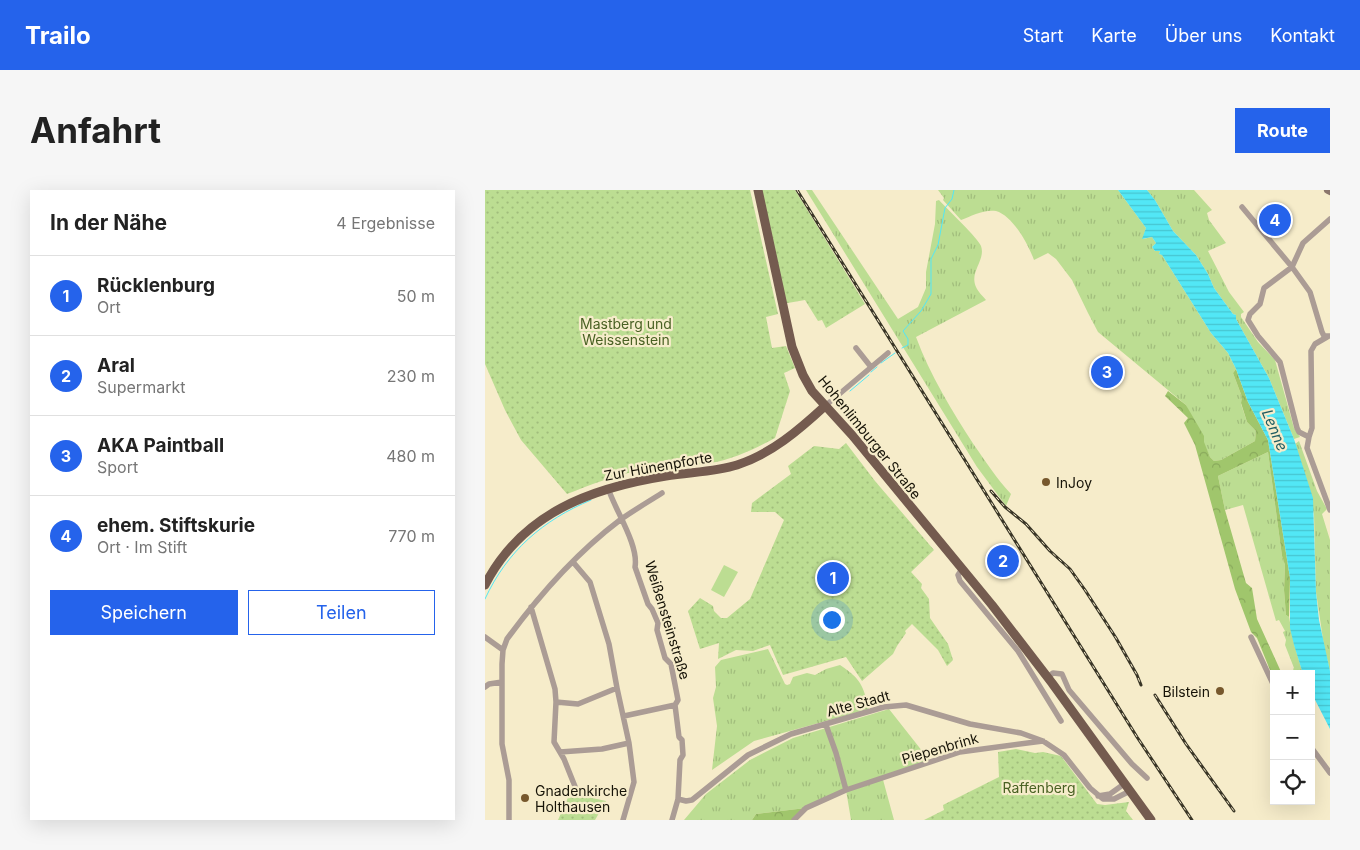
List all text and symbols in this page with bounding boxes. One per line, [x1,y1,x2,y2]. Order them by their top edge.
text: Trailo [25,21,91,50]
text: Start [1023,25,1063,46]
text: Karte [1091,25,1137,46]
text: Über uns [1165,25,1242,46]
text: Kontakt [1270,25,1335,46]
button: Route [1235,108,1330,153]
text: Anfahrt [30,109,161,151]
pin: 4 [1259,201,1291,239]
text: In der Nähe [50,210,167,235]
text: 4 Ergebnisse [336,213,435,233]
text: Rücklenburg [97,274,215,297]
text: 1 [63,286,69,306]
text: 50 m [397,286,435,306]
text: Ort [97,297,121,317]
park label: Mastberg und Weissenstein [580,315,672,348]
pin: 3 [1091,353,1123,391]
text: Aral [97,354,135,377]
text: 2 [61,366,71,386]
text: 230 m [387,366,435,386]
street label: Hohenlimburger Straße [815,372,925,502]
text: Supermarkt [97,377,185,397]
water label: Lenne [1258,406,1292,454]
text: AKA Paintball [97,434,224,457]
text: 3 [61,446,71,466]
text: 480 m [386,446,435,466]
street label: Zur Hünenpforte [603,448,713,484]
text: Sport [97,457,138,477]
place label: InJoy [1056,474,1092,491]
marker: InJoy [1040,476,1052,488]
text: ehem. Stiftskurie [97,514,255,537]
text: 4 [61,526,71,546]
text: 770 m [388,526,435,546]
text: Ort · Im Stift [97,537,187,557]
pin: 2 [987,542,1019,580]
street label: Weißensteinstraße [642,559,694,681]
pin: 1 [817,559,849,597]
button: Speichern [50,590,238,635]
button: Teilen [248,590,435,635]
your location [819,607,845,633]
map controls [1270,670,1315,805]
button: + [1270,670,1315,715]
place label: Bilstein [1162,683,1210,700]
marker: Bilstein [1214,685,1226,697]
street label: Alte Stadt [825,686,892,720]
button: − [1270,715,1315,760]
street label: Piepenbrink [900,729,981,767]
button: locate [1270,760,1315,805]
park label: Raffenberg [1002,779,1076,796]
place label: Gnadenkirche Holthausen [535,782,627,815]
marker: Gnadenkirche Holthausen [519,792,531,804]

